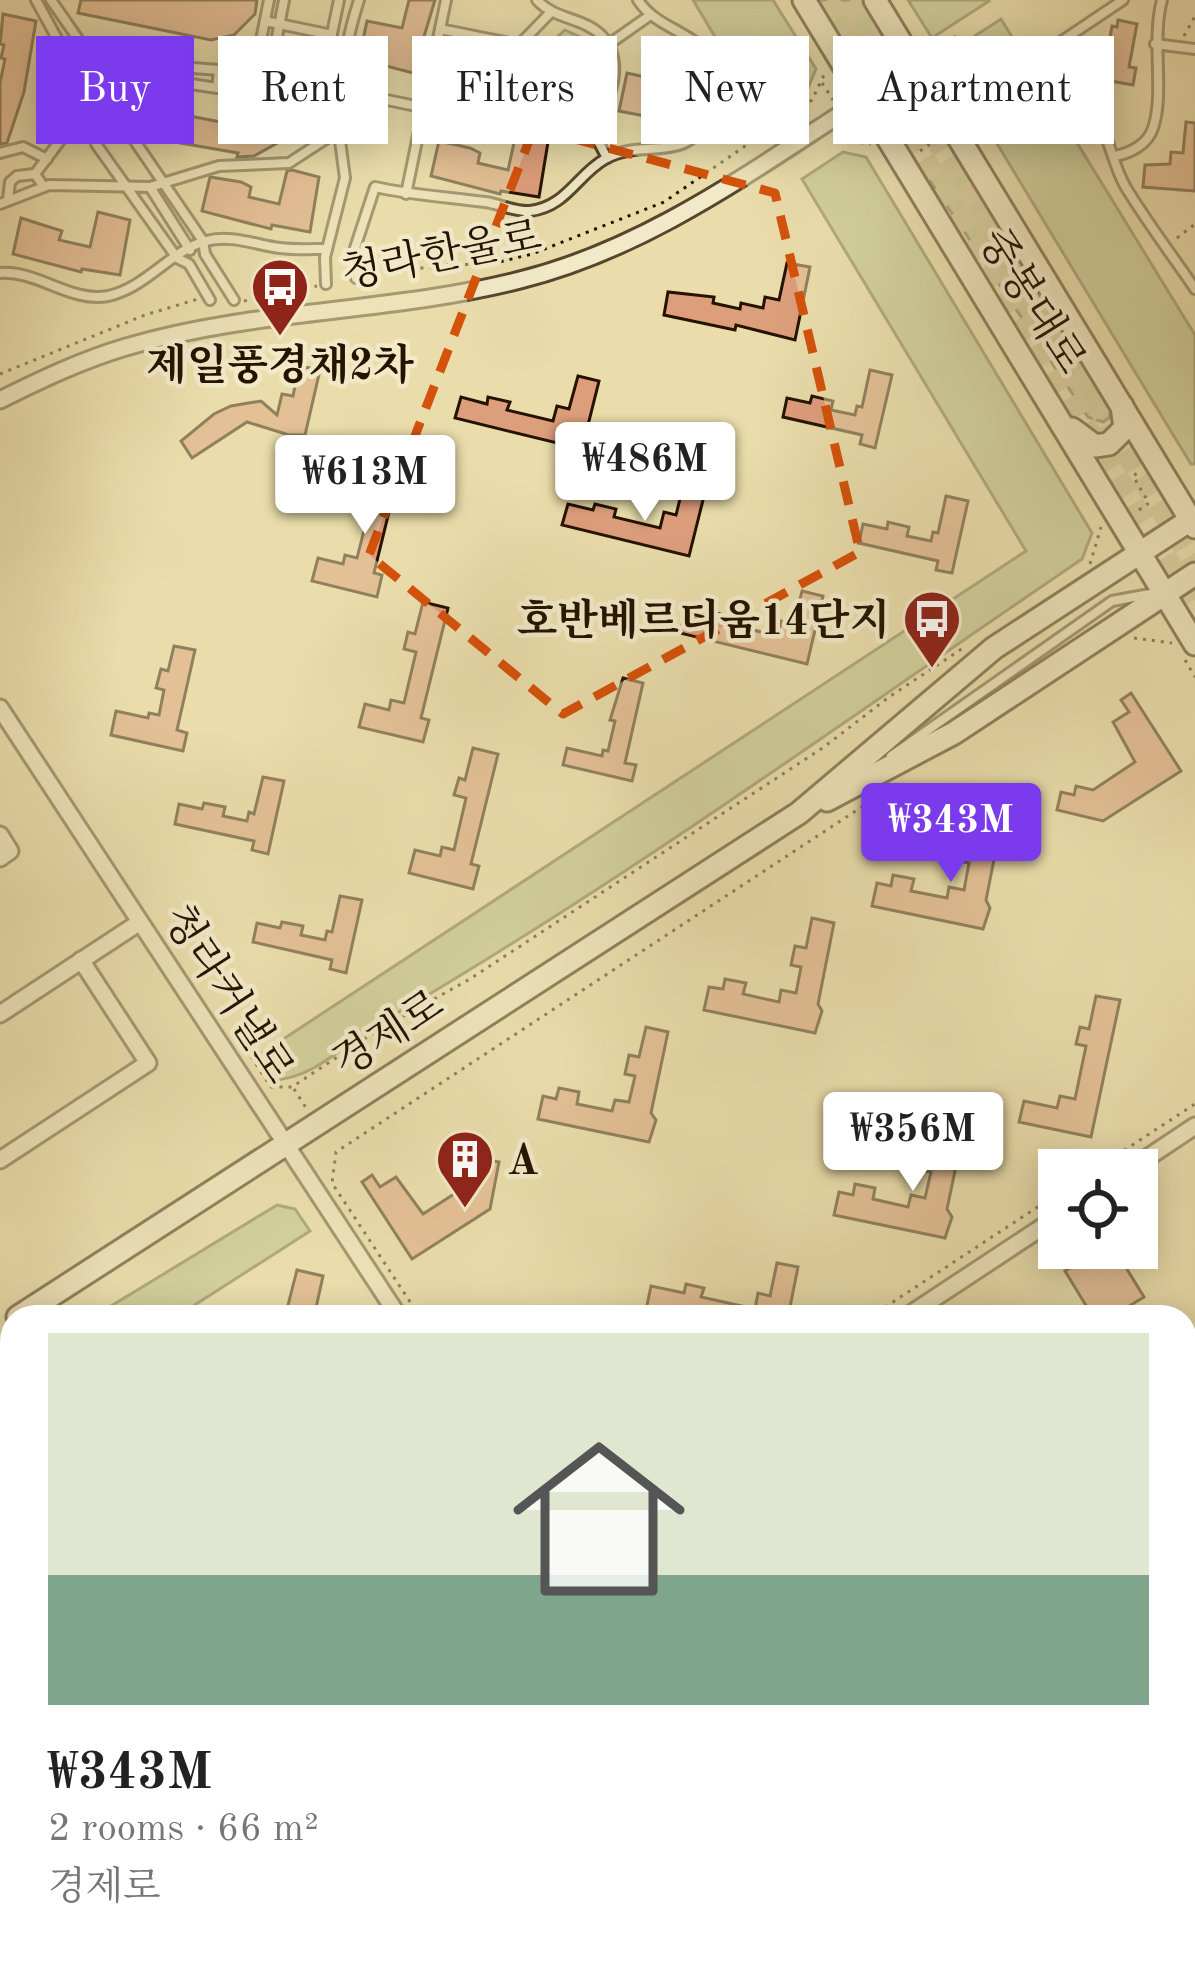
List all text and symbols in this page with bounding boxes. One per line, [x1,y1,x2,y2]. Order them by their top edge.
chip: Buy [36,36,194,144]
chip: Rent [218,36,388,144]
chip: Filters [412,36,617,144]
chip: New [641,36,809,144]
chip: Apartment [833,36,1114,144]
street label: 청라한울로 [337,212,545,297]
street label: 중봉대로 [970,220,1095,382]
bus stop icon: 제일풍경채2차 [249,256,311,338]
place label: 제일풍경채2차 [146,342,414,389]
pin: ₩486M [561,422,729,524]
pin: ₩613M [281,435,449,537]
text: ₩486M [582,441,708,480]
text: ₩613M [302,454,428,493]
bus stop icon: 호반베르디움14단지 [901,588,963,670]
place label: 호반베르디움14단지 [517,597,890,644]
pin: ₩343M [867,783,1035,885]
text: ₩343M [888,802,1014,841]
street label: 청라커낼로 [154,896,303,1092]
street label: 경제로 [325,981,452,1086]
pin: ₩356M [829,1092,997,1194]
text: ₩356M [850,1111,976,1150]
building icon: A [434,1128,496,1210]
place label: A [507,1142,539,1184]
map controls [1038,1149,1158,1269]
button: locate [1038,1149,1158,1269]
icon: home [491,1411,707,1627]
text: ₩343M [48,1749,212,1800]
text: 2 rooms · 66 m² [48,1810,319,1849]
text: 경제로 [48,1869,161,1908]

